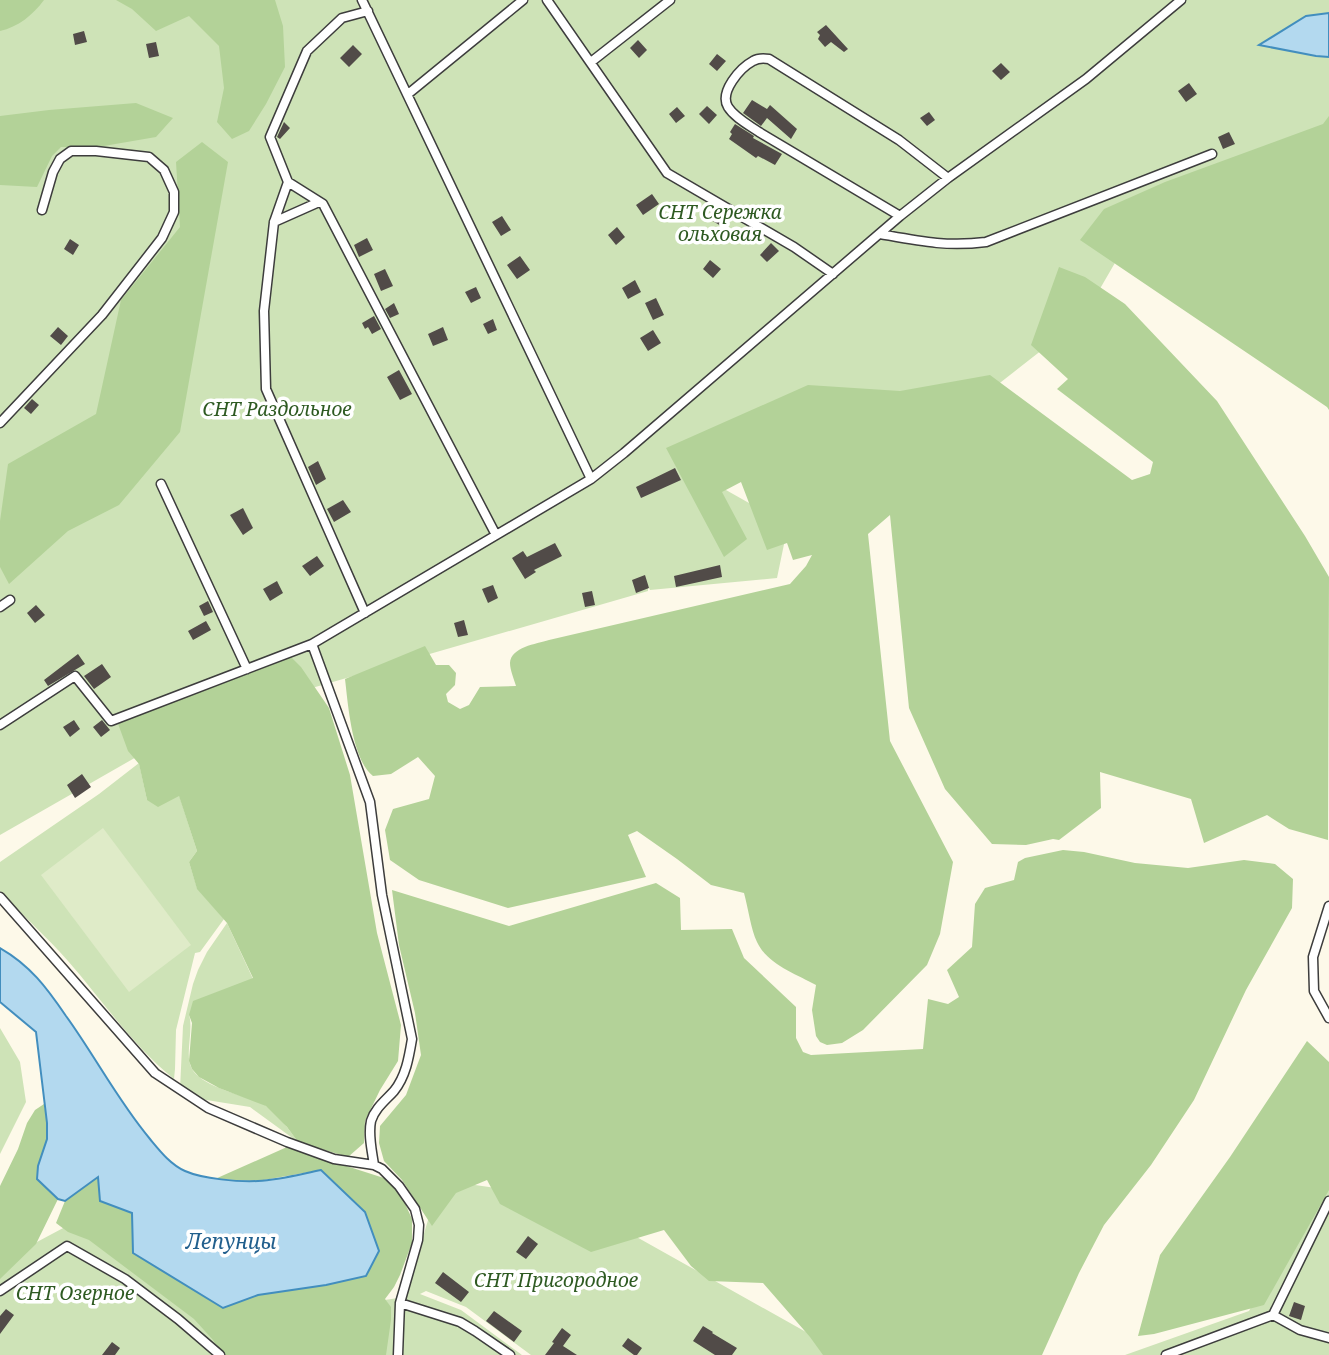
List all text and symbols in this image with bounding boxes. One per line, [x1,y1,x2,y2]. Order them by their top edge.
park label: СНТ Сережка ольховая [658,199,782,247]
park label: СНТ Раздольное [202,396,352,422]
water label: Лепунцы [185,1227,276,1255]
park label: СНТ Пригородное [474,1267,639,1293]
park label: СНТ Озерное [16,1280,135,1306]

